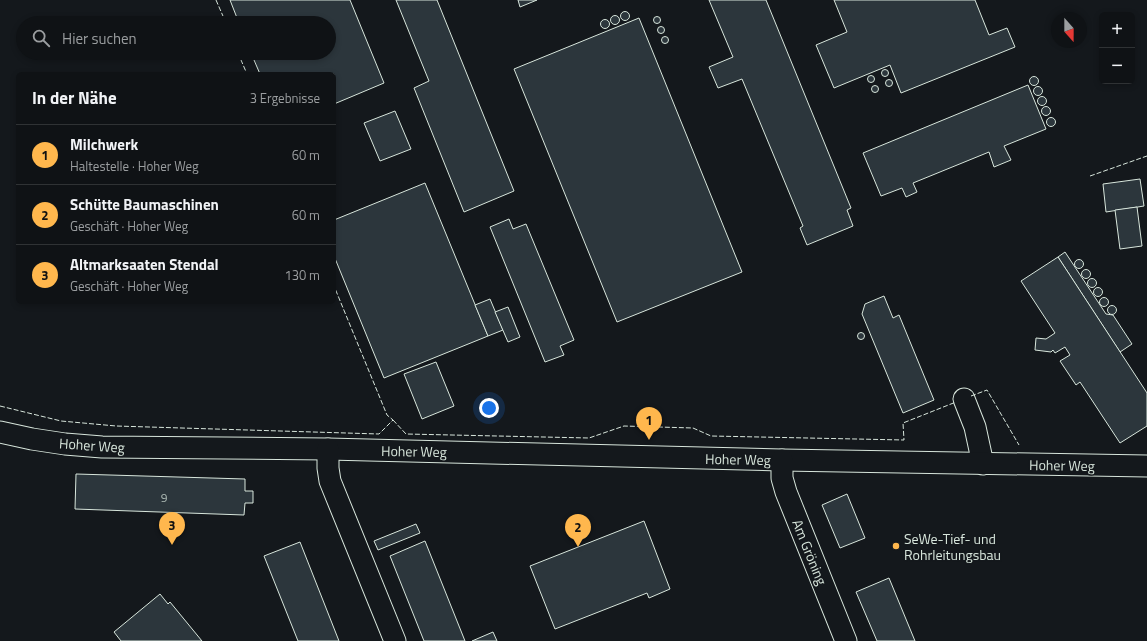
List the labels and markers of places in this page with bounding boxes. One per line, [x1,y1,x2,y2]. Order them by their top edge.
pin: 1 [636,407,662,440]
pin: 3 [159,512,185,545]
pin: 2 [565,514,591,547]
place label: SeWe-Tief- und Rohrleitungsbau [904,528,1001,565]
marker: SeWe-Tief- und Rohrleitungsbau [891,541,901,551]

